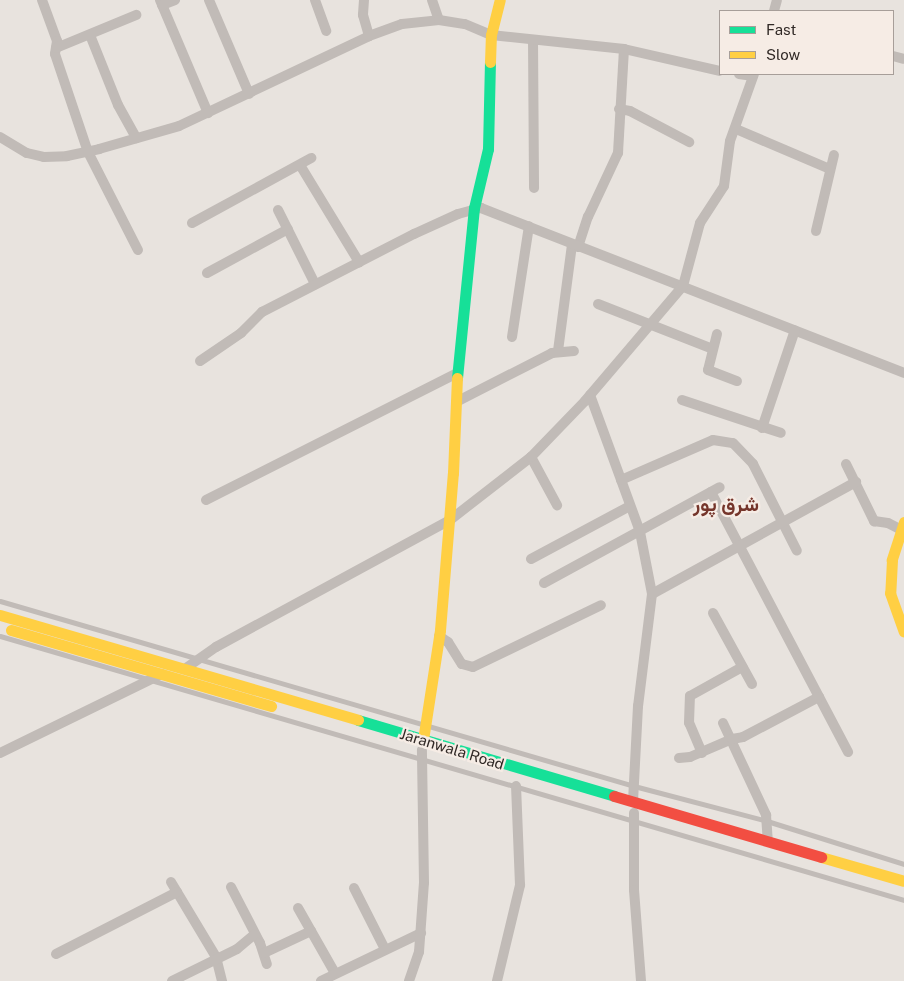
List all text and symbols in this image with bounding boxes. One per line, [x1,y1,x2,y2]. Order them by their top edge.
legend [719,10,894,75]
text: Fast [766,21,796,38]
text: Slow [766,46,800,63]
district label: شرق پور [693,492,759,516]
street label: Jaranwala Road [398,725,506,773]

